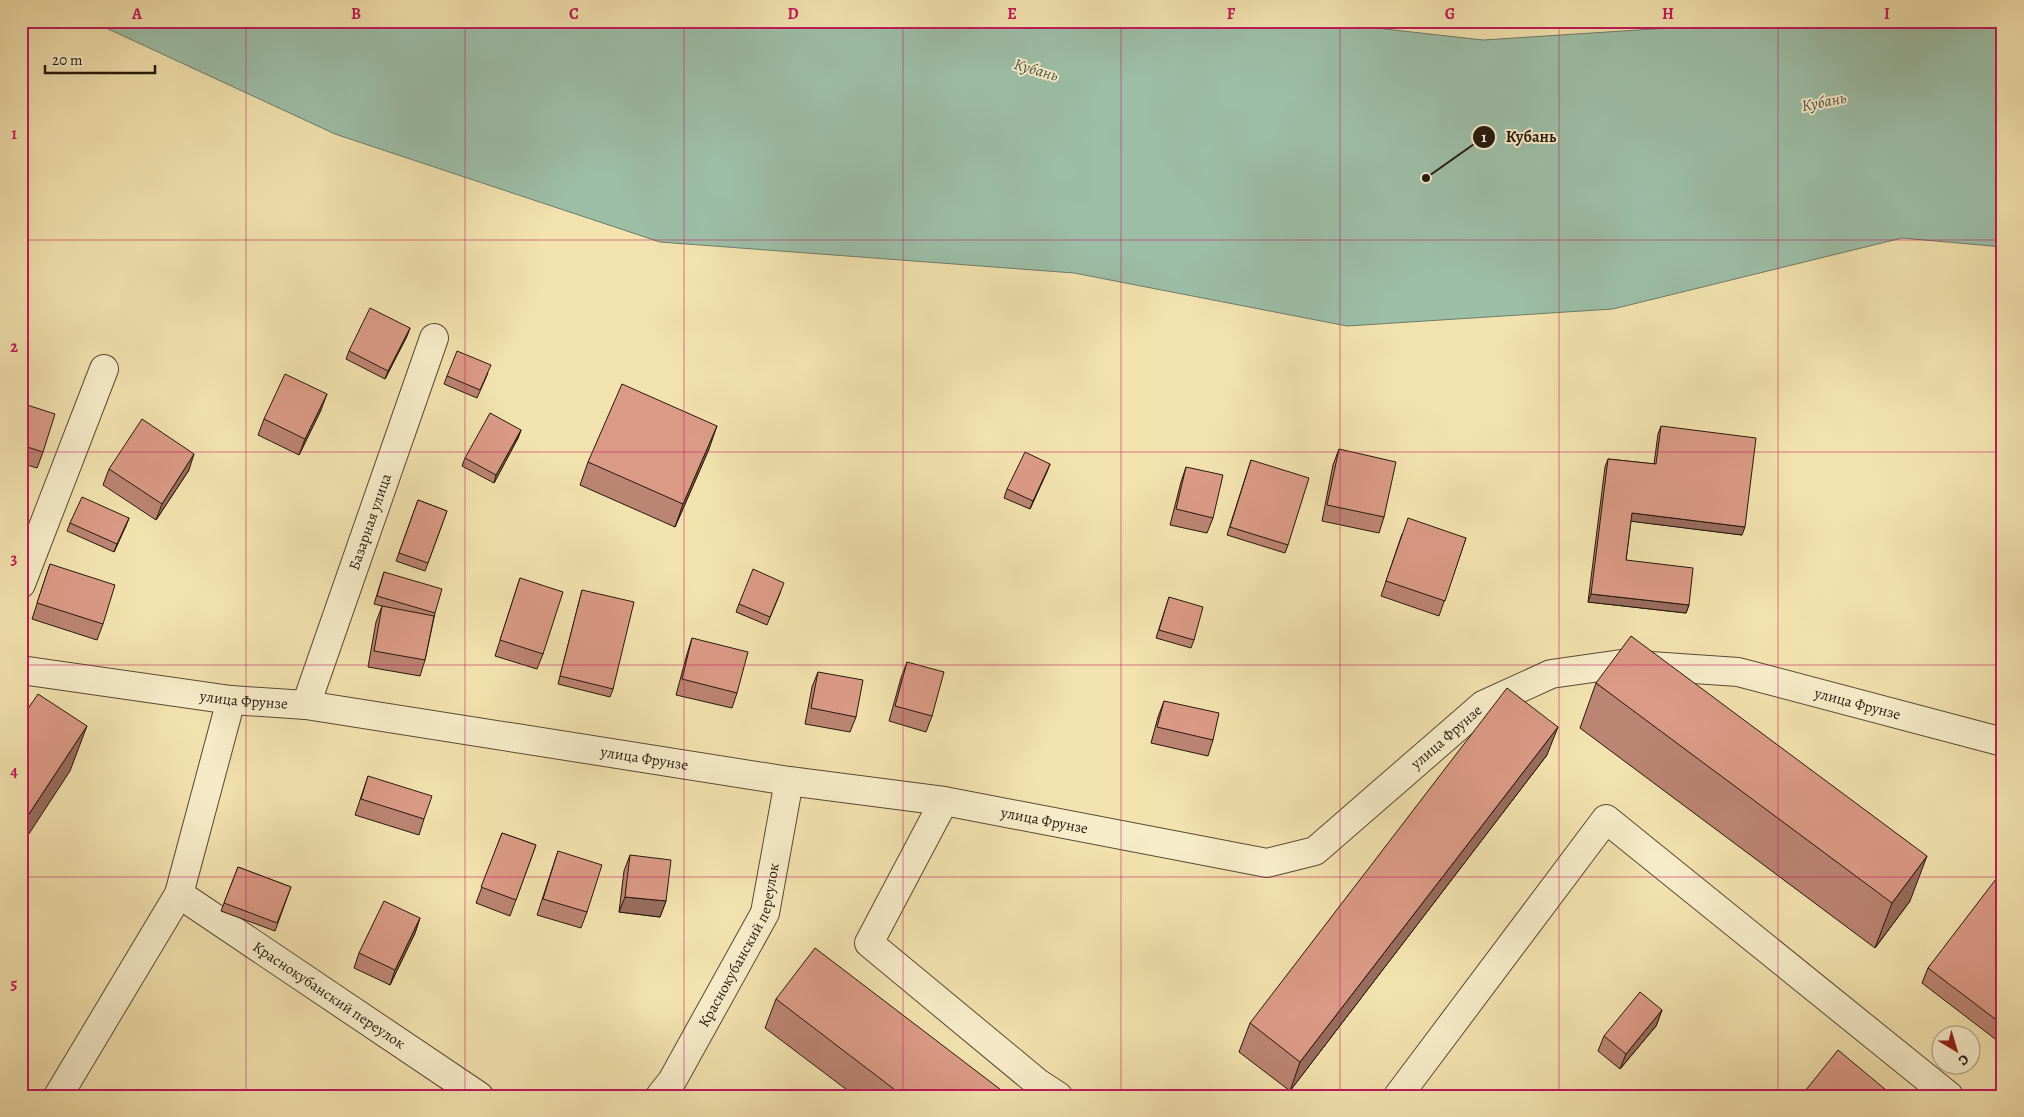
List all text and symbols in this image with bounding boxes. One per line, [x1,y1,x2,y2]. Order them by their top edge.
text: A [131,3,143,25]
text: B [351,3,361,25]
text: C [569,3,579,25]
text: D [787,3,799,25]
text: E [1007,3,1017,25]
text: F [1227,3,1236,25]
text: G [1445,3,1455,25]
text: H [1662,3,1674,25]
text: I [1884,3,1890,25]
scale bar [45,42,155,74]
text: 20 m [52,50,83,70]
water label: Кубань [1011,53,1061,87]
water label: Кубань [1800,87,1849,117]
callout: Кубань [1471,121,1567,152]
text: 1 [11,123,17,145]
text: Кубань [1506,126,1557,148]
text: 1 [1481,127,1487,147]
text: 2 [10,336,18,358]
street label: Базарная улица [344,471,396,573]
text: 3 [11,548,18,570]
street label: улица Фрунзе [1811,682,1903,725]
street label: улица Фрунзе [198,686,289,714]
street label: улица Фрунзе [1406,700,1486,774]
street label: улица Фрунзе [598,741,690,775]
text: 4 [10,761,18,783]
street label: улица Фрунзе [998,802,1090,838]
street label: Краснокубанский переулок [694,861,784,1031]
street label: Краснокубанский переулок [249,937,409,1054]
text: 5 [11,973,18,995]
north arrow [1932,1024,1982,1074]
text: С [1954,1050,1973,1070]

